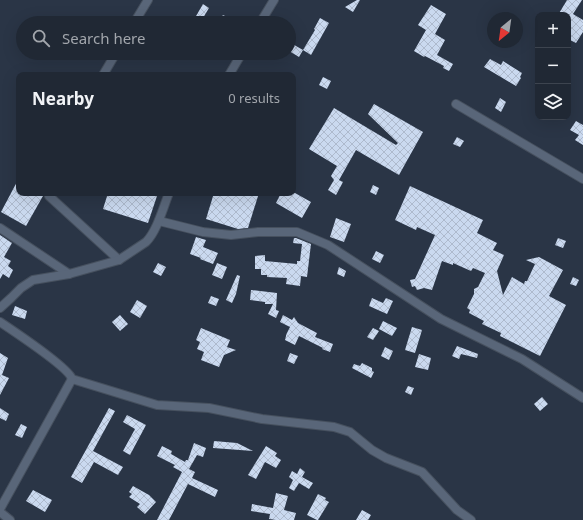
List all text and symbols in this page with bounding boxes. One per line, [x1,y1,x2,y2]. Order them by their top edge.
north arrow [487,12,523,48]
map controls [535,12,571,120]
button: + [535,12,571,48]
search box [16,16,296,60]
icon: search [30,27,52,49]
text: Search here [62,28,145,48]
button: − [535,48,571,84]
button: layers [535,84,571,120]
text: Nearby [32,87,94,110]
text: 0 results [228,89,280,107]

